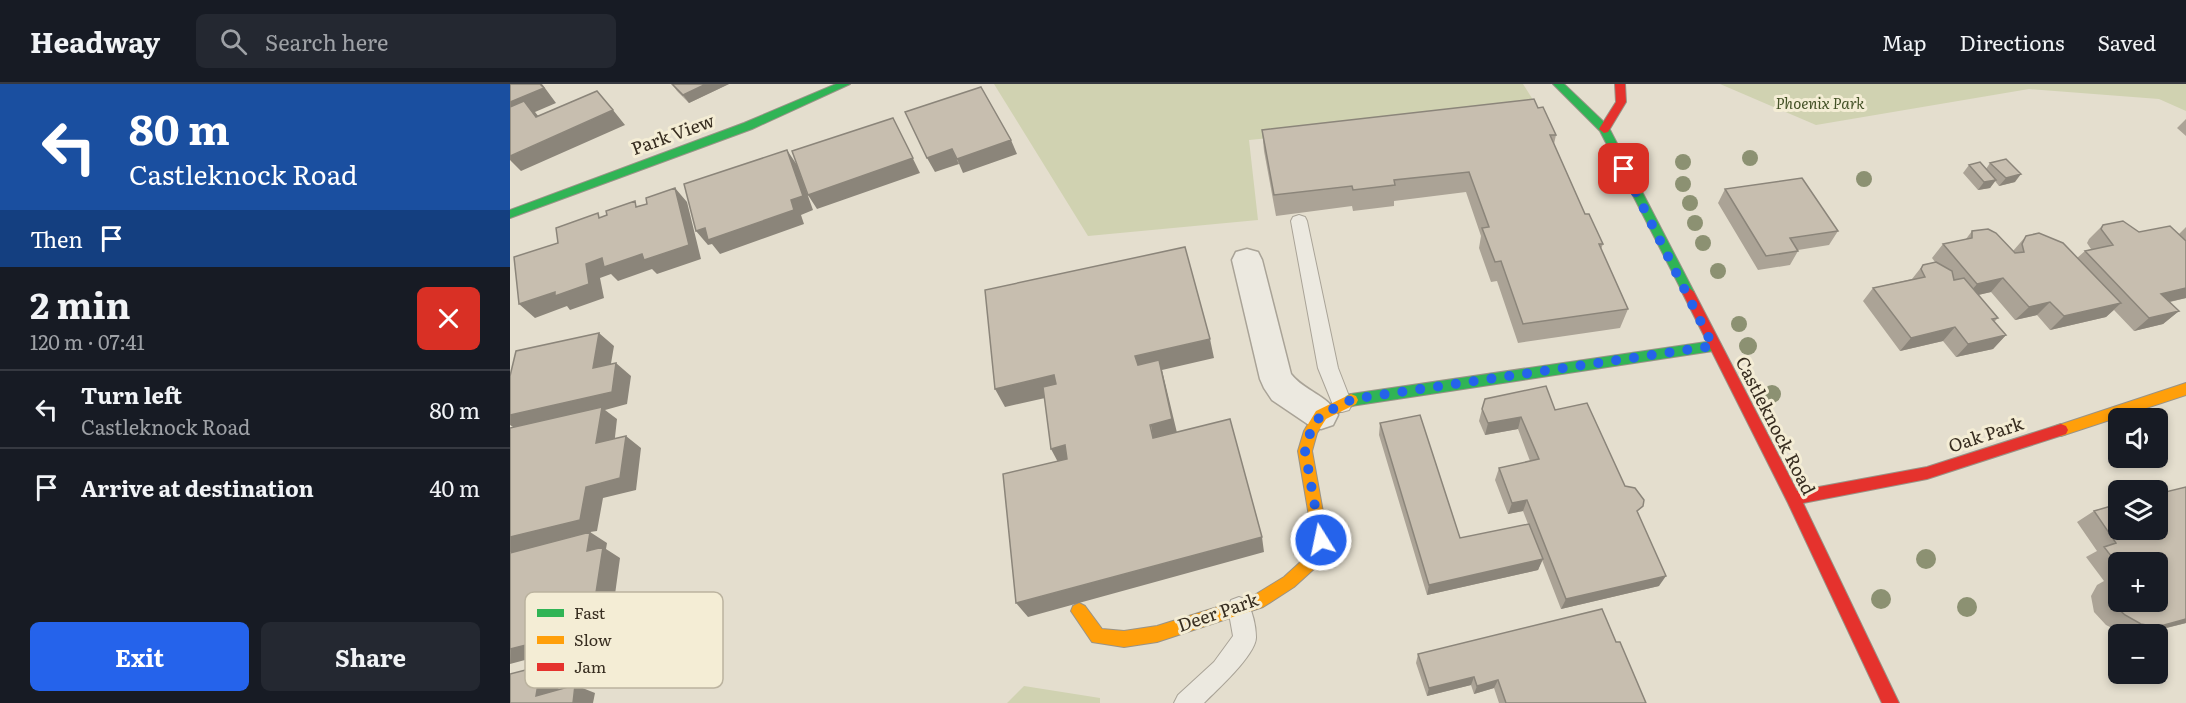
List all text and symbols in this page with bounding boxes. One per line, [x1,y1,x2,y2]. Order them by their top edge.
search box [196,14,616,68]
text: Headway [30,20,160,62]
icon: search [217,25,250,58]
text: Search here [265,25,388,58]
text: Map [1882,26,1927,57]
text: Directions [1960,26,2065,57]
text: Saved [2098,26,2156,57]
park label: Phoenix Park [1776,91,1865,114]
text: 80 m [129,96,230,158]
street label: Park View [627,106,718,161]
icon: left [30,108,108,186]
pin [1598,143,1649,194]
icon: arrive [1607,152,1640,185]
text: Castleknock Road [129,153,358,193]
text: Then [30,222,83,255]
icon: arrive [95,222,128,255]
text: 2 min [30,277,131,330]
button: close [417,287,480,350]
text: 120 m · 07:41 [30,326,145,356]
street label: Castleknock Road [1730,351,1823,499]
text: Turn left [81,378,182,411]
icon: left [30,393,63,426]
text: 80 m [429,393,480,426]
street label: Oak Park [1945,408,2028,458]
map controls [2108,408,2168,684]
button: sound [2108,408,2168,468]
text: Castleknock Road [81,411,250,441]
icon: arrive [30,471,63,504]
text: Arrive at destination [81,471,314,504]
text: 40 m [429,471,480,504]
button: layers [2108,480,2168,540]
position arrow [1289,508,1353,572]
button: + [2108,552,2168,612]
street label: Deer Park [1173,585,1263,638]
legend [525,592,723,688]
text: Fast [574,600,606,624]
button: Exit [30,622,249,691]
button: Share [261,622,480,691]
button: − [2108,624,2168,684]
text: Slow [574,627,612,651]
text: Jam [574,654,607,678]

